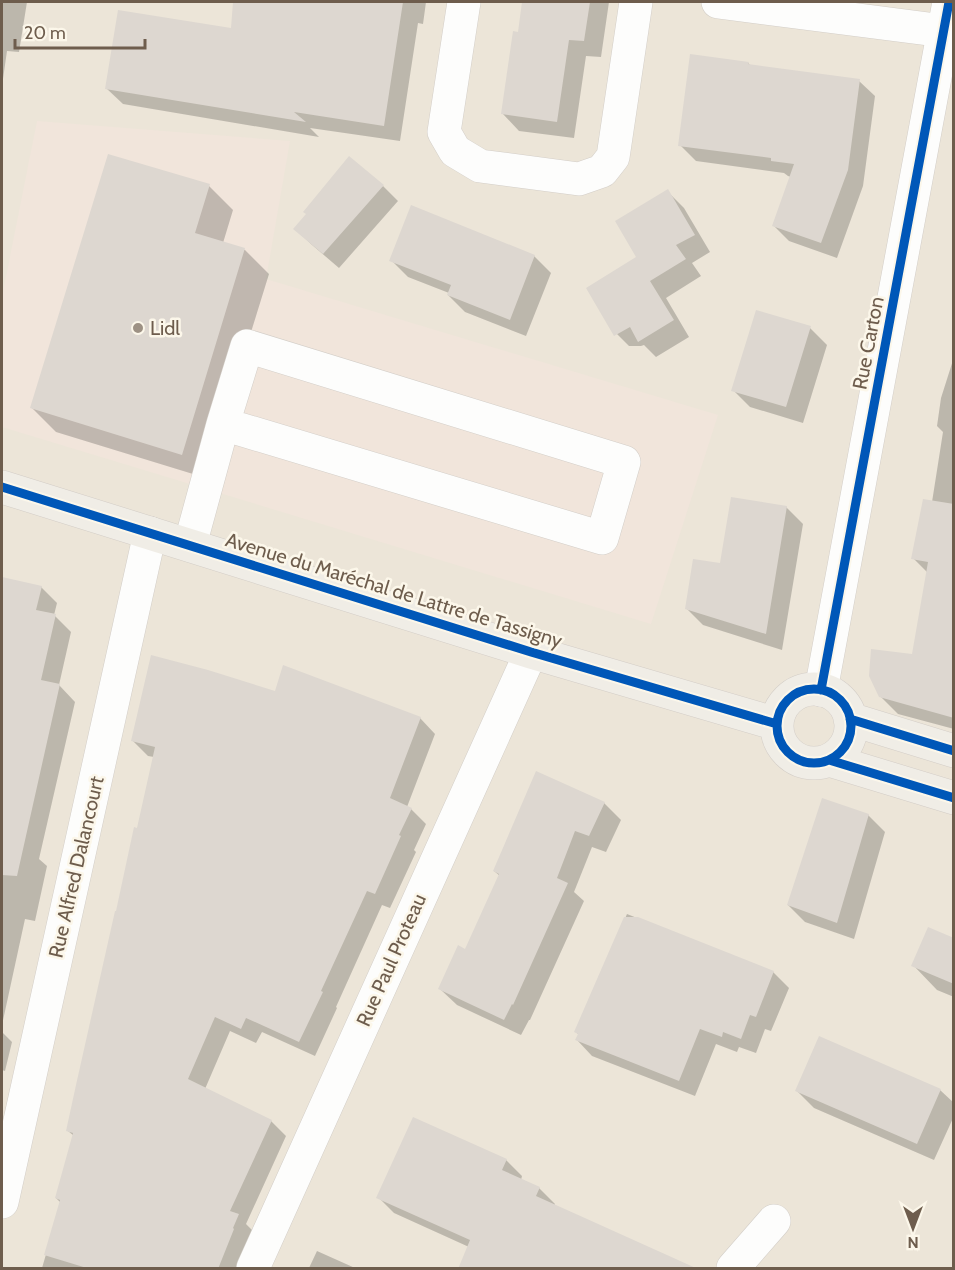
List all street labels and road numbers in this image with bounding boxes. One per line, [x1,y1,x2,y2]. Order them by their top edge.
street label: Rue Carton [847,295,889,391]
street label: Avenue du Maréchal de Lattre de Tassigny [223,527,565,653]
street label: Rue Alfred Dalancourt [43,774,109,960]
street label: Rue Paul Proteau [351,890,431,1030]

